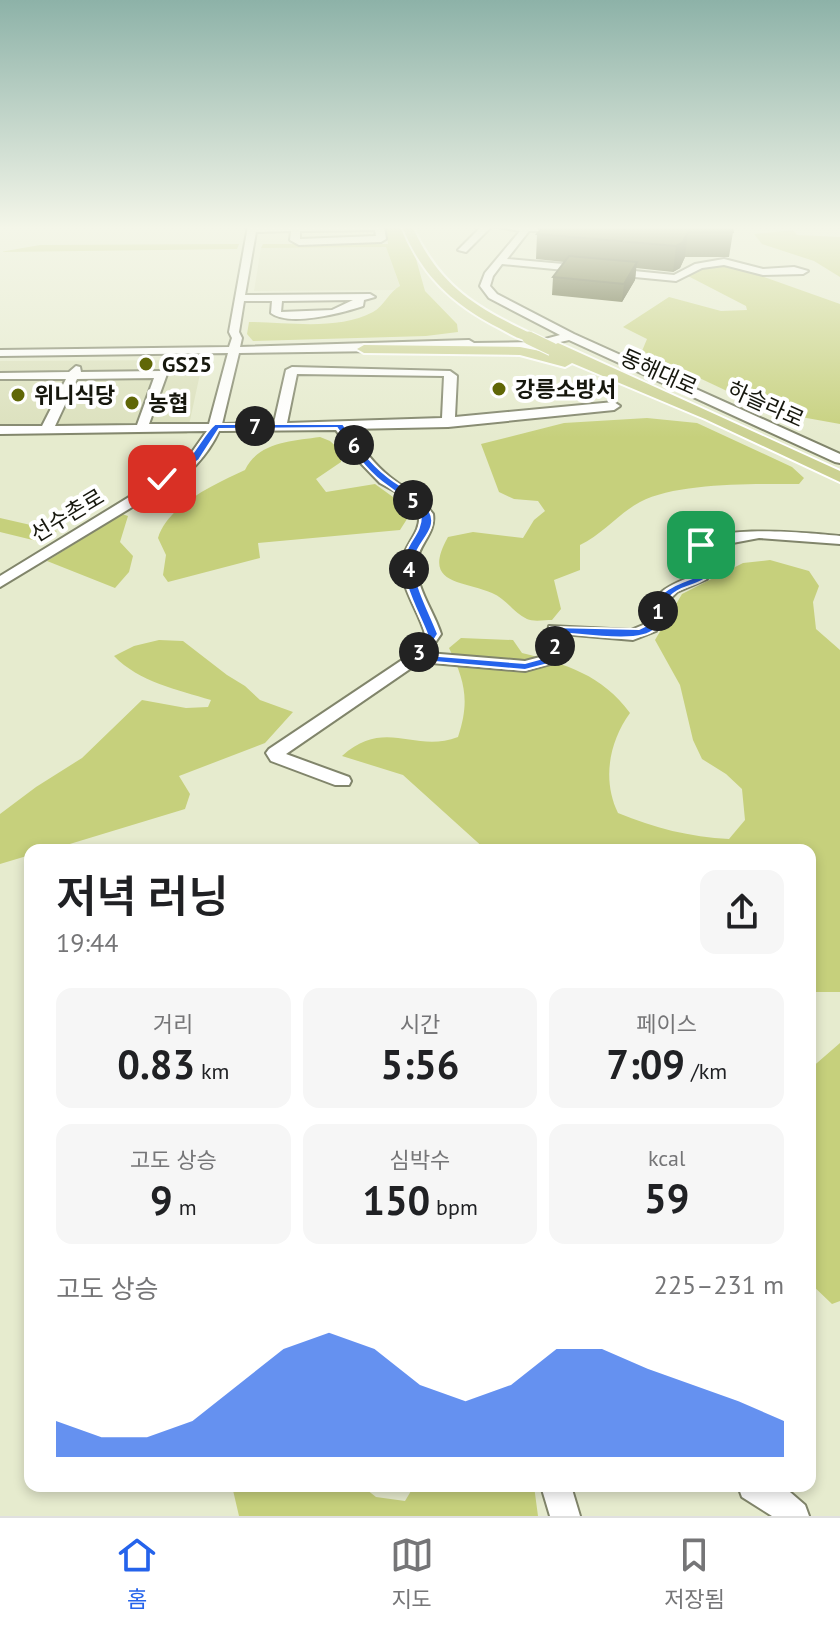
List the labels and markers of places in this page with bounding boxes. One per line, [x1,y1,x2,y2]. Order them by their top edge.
place label: GS25 [162,350,212,378]
marker: GS25 [137,355,155,373]
place label: 강릉소방서 [515,375,616,403]
marker: 강릉소방서 [490,380,508,398]
place label: 위니식당 [34,381,115,409]
marker: 위니식당 [9,386,27,404]
place label: 농협 [148,389,188,417]
marker: 농협 [123,394,141,412]
pin: 7 [235,406,275,446]
pin: 6 [334,425,374,465]
pin [128,445,196,513]
pin: 5 [393,480,433,520]
pin [667,511,735,579]
pin: 4 [389,549,429,589]
pin: 1 [638,591,678,631]
pin: 2 [535,626,575,666]
pin: 3 [399,632,439,672]

